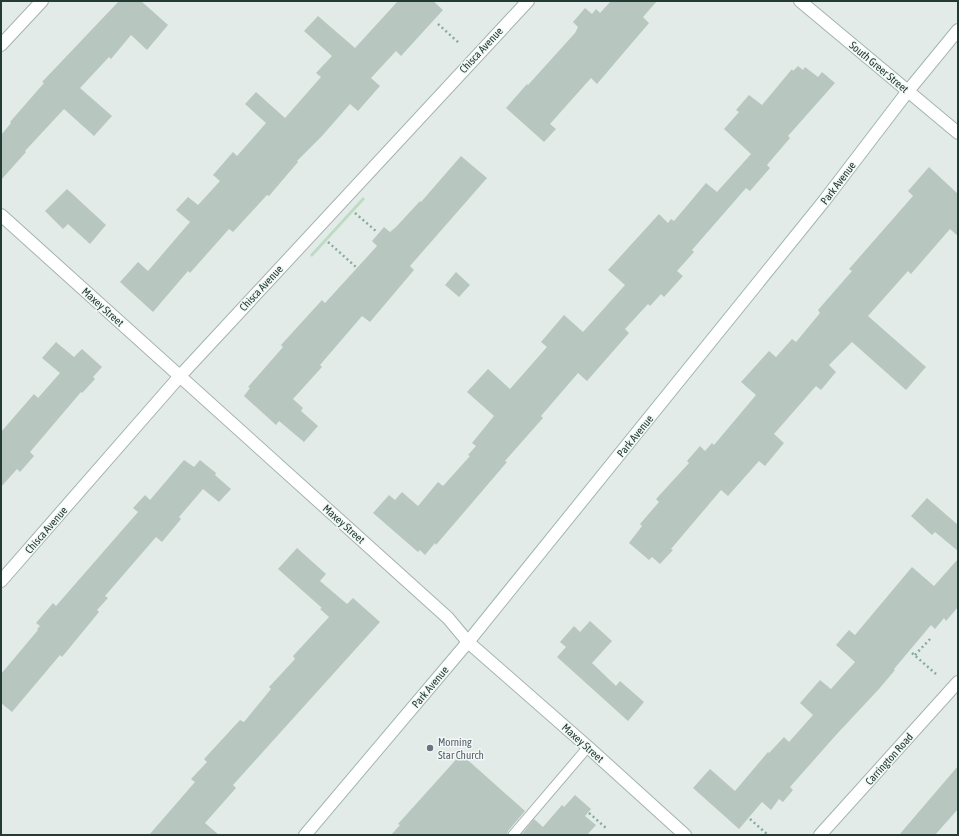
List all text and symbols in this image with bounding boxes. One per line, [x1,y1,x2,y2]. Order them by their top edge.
street label: Chisca Avenue [457,25,505,75]
street label: South Greer Street [847,39,911,95]
street label: Park Avenue [818,159,858,207]
street label: Chisca Avenue [237,263,285,313]
street label: Maxey Street [80,285,126,329]
street label: Park Avenue [615,413,656,459]
street label: Maxey Street [321,502,367,546]
street label: Chisca Avenue [22,504,70,556]
street label: Park Avenue [409,664,451,710]
street label: Maxey Street [560,721,606,765]
street label: Carrington Road [863,731,915,787]
place label: Morning Star Church [438,736,484,761]
marker: Morning Star Church [425,743,435,753]

